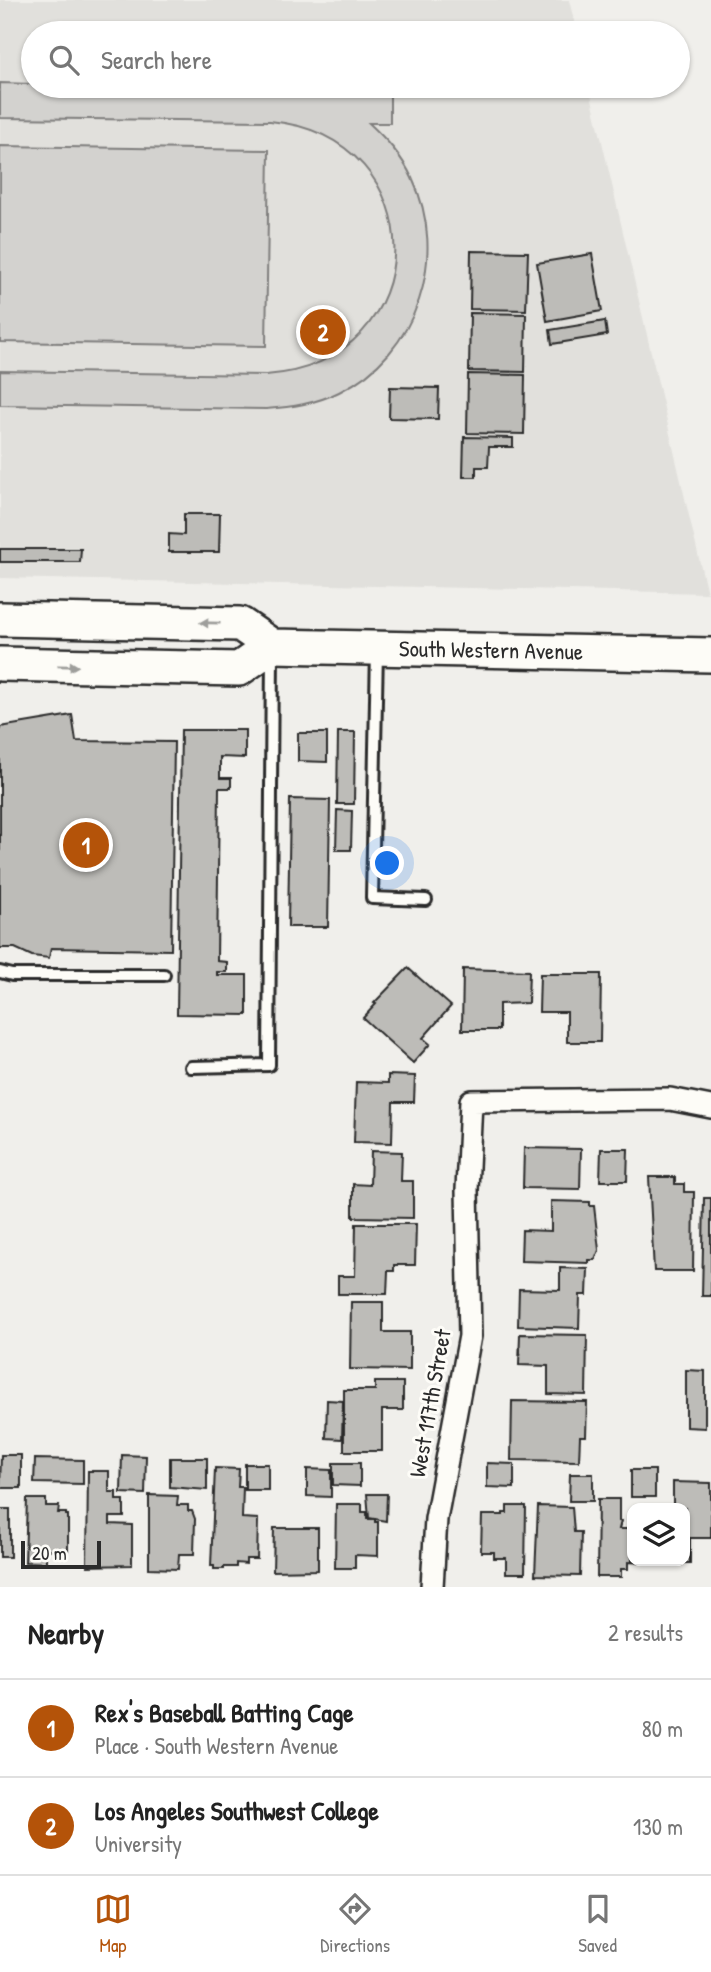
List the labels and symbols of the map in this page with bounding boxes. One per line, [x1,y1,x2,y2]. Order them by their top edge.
pin: 2 [300,306,346,358]
one-way arrow [199,618,221,629]
street label: South Western Avenue [399,632,583,667]
one-way arrow [57,660,79,672]
pin: 1 [63,819,109,871]
your location [370,846,404,880]
street label: West 117th Street [401,1325,458,1479]
scale bar [21,1538,102,1570]

